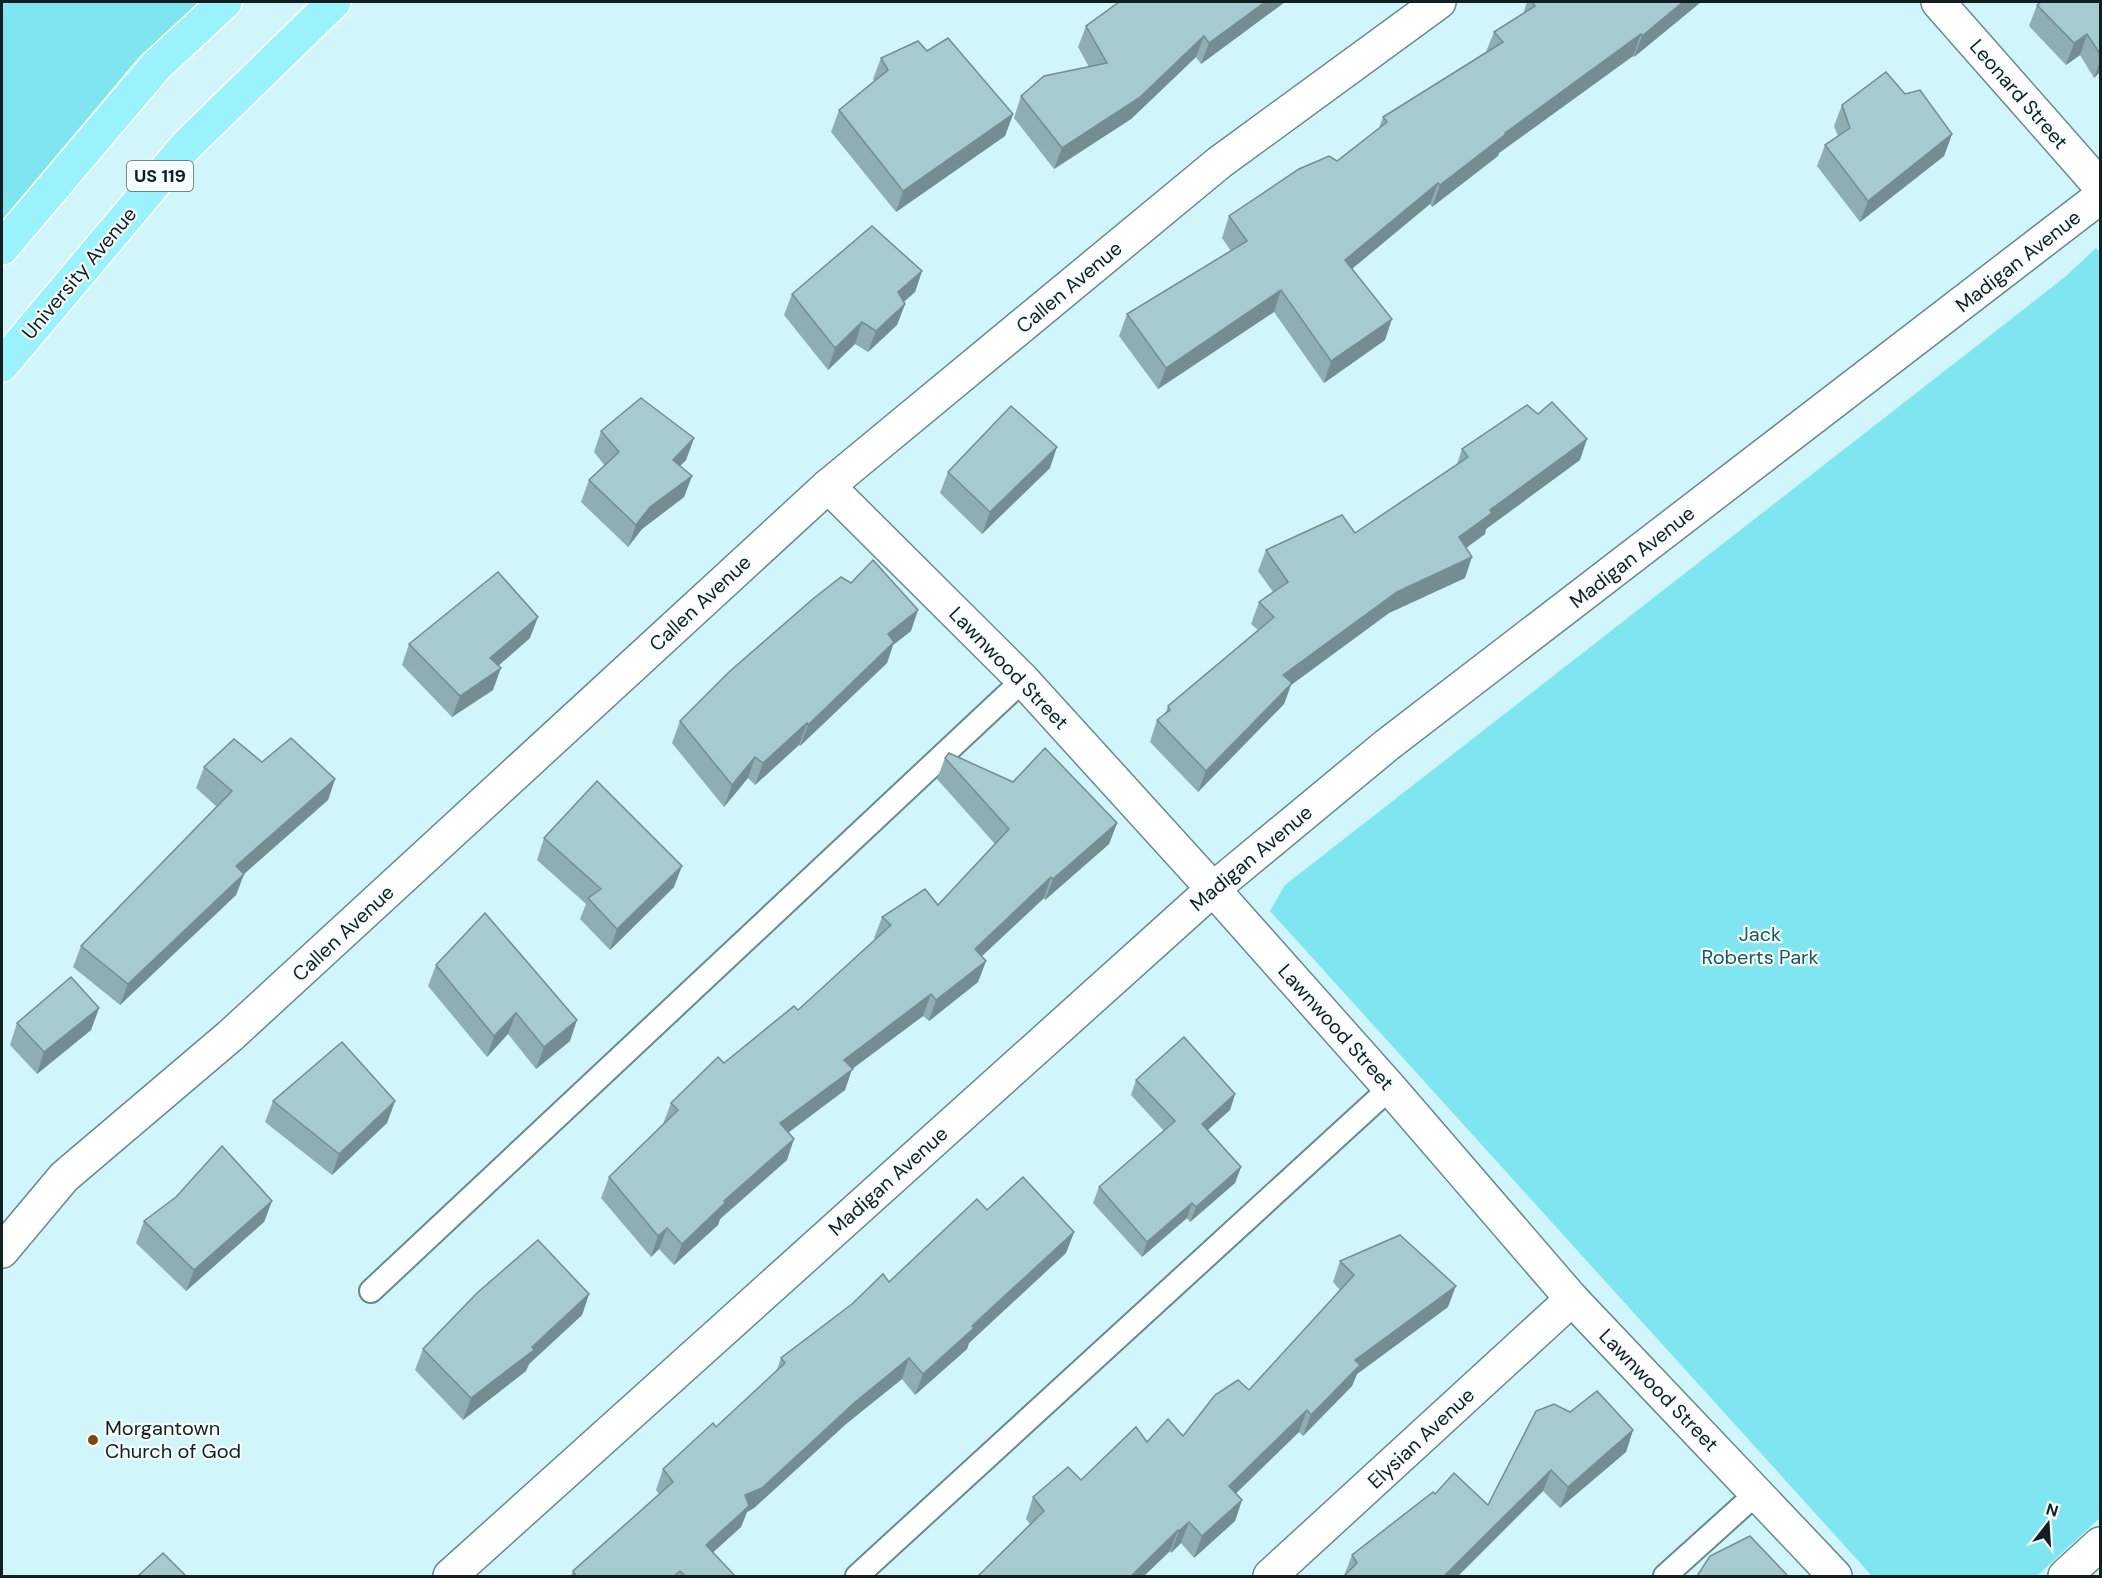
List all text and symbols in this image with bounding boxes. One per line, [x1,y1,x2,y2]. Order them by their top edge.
street label: Leonard Street [1964,34,2074,154]
road number: US 119 [127,161,193,191]
street label: University Avenue [16,201,142,345]
street label: Madigan Avenue [1950,204,2086,318]
street label: Callen Avenue [1011,235,1127,339]
street label: Madigan Avenue [1564,500,1700,614]
street label: Callen Avenue [643,549,757,657]
street label: Lawnwood Street [944,601,1074,735]
street label: Madigan Avenue [1184,799,1318,917]
street label: Callen Avenue [286,879,400,987]
park label: Jack Roberts Park [1701,921,1819,970]
street label: Lawnwood Street [1272,958,1400,1096]
street label: Madigan Avenue [823,1121,953,1241]
street label: Lawnwood Street [1594,1323,1724,1457]
street label: Elysian Avenue [1362,1382,1480,1494]
place label: Morgantown Church of God [105,1415,241,1464]
marker: Morgantown Church of God [86,1433,100,1447]
north arrow [2018,1494,2078,1554]
text: N [2044,1498,2061,1522]

